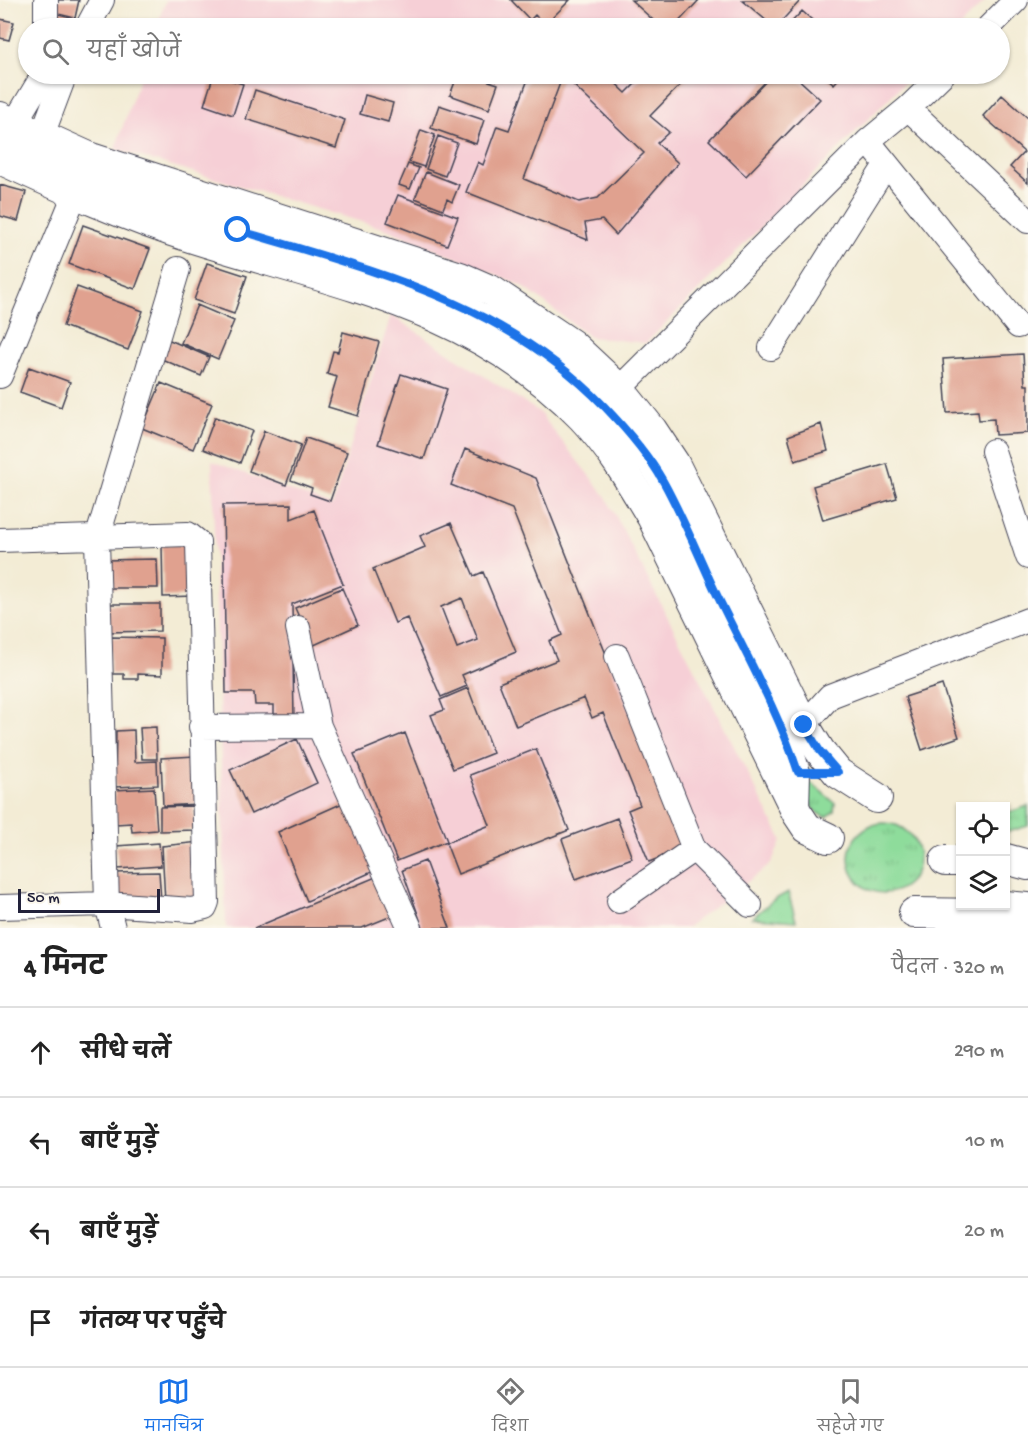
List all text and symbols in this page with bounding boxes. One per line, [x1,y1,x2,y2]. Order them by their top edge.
search box [18,18,1010,84]
icon: search [39,35,72,68]
text: यहाँ खोजें [87,40,181,66]
route start [224,216,250,242]
route end [790,711,816,737]
map controls [956,802,1010,910]
button: locate [956,802,1010,856]
button: layers [956,856,1010,910]
scale bar [18,886,160,914]
text: 50 m [27,890,60,909]
text: 4 मिनट [24,954,106,985]
text: पैदल · 320 m [892,958,1004,981]
icon: ahead [24,1036,57,1069]
text: सीधे चलें [81,1041,171,1067]
text: 290 m [954,1041,1004,1064]
icon: left [24,1126,57,1159]
text: बाएँ मुड़ें [81,1131,158,1157]
text: 10 m [966,1131,1004,1154]
icon: left [24,1216,57,1249]
text: बाएँ मुड़ें [81,1221,158,1247]
text: 20 m [964,1221,1004,1244]
icon: arrive [24,1306,57,1339]
text: गंतव्य पर पहुँचे [81,1311,225,1337]
tab: मानचित्र [144,1375,203,1443]
tab: दिशा [492,1375,528,1443]
tab: सहेजे गए [817,1375,884,1443]

